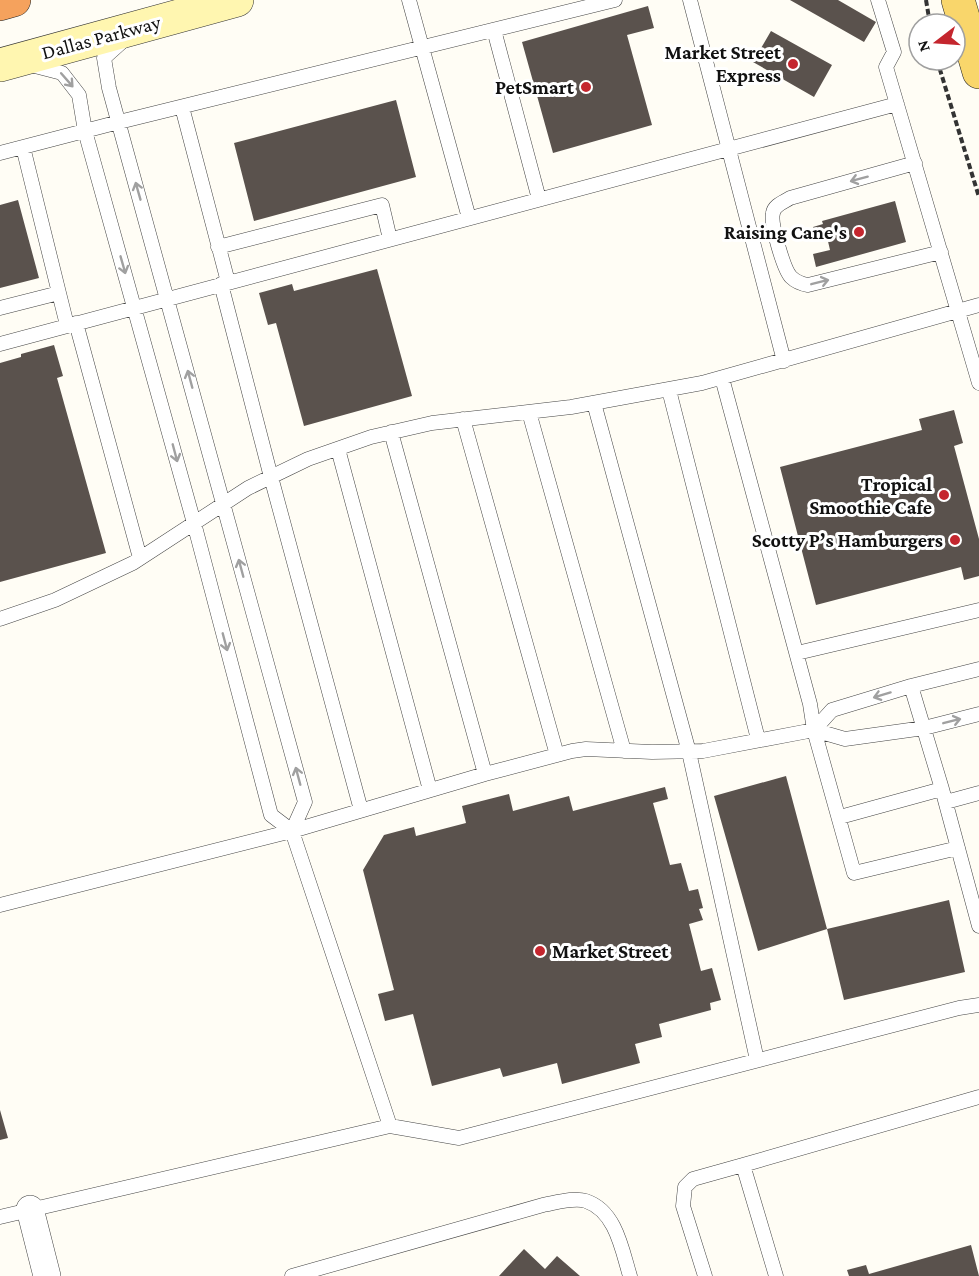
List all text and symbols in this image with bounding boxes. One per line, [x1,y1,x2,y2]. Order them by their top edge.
street label: Dallas Parkway [39,10,164,64]
north arrow [907,12,967,72]
text: N [913,38,933,54]
place label: Market Street Express [665,41,782,86]
marker: Market Street Express [786,57,800,71]
one-way arrow [60,73,74,88]
place label: PetSmart [495,76,575,98]
marker: PetSmart [579,80,593,94]
one-way arrow [850,174,869,185]
one-way arrow [132,182,144,201]
place label: Raising Cane's [724,221,847,243]
marker: Raising Cane's [852,225,866,239]
one-way arrow [118,255,129,274]
one-way arrow [811,275,830,287]
one-way arrow [183,370,195,389]
one-way arrow [169,443,181,462]
place label: Tropical Smoothie Cafe [809,473,932,518]
marker: Tropical Smoothie Cafe [937,488,951,502]
place label: Scotty P’s Hamburgers [752,529,943,551]
marker: Scotty P’s Hamburgers [948,533,962,547]
one-way arrow [234,559,246,578]
one-way arrow [220,632,231,651]
one-way arrow [873,690,892,701]
one-way arrow [942,714,961,726]
one-way arrow [292,767,303,786]
place label: Market Street [552,940,669,962]
marker: Market Street [533,944,547,958]

